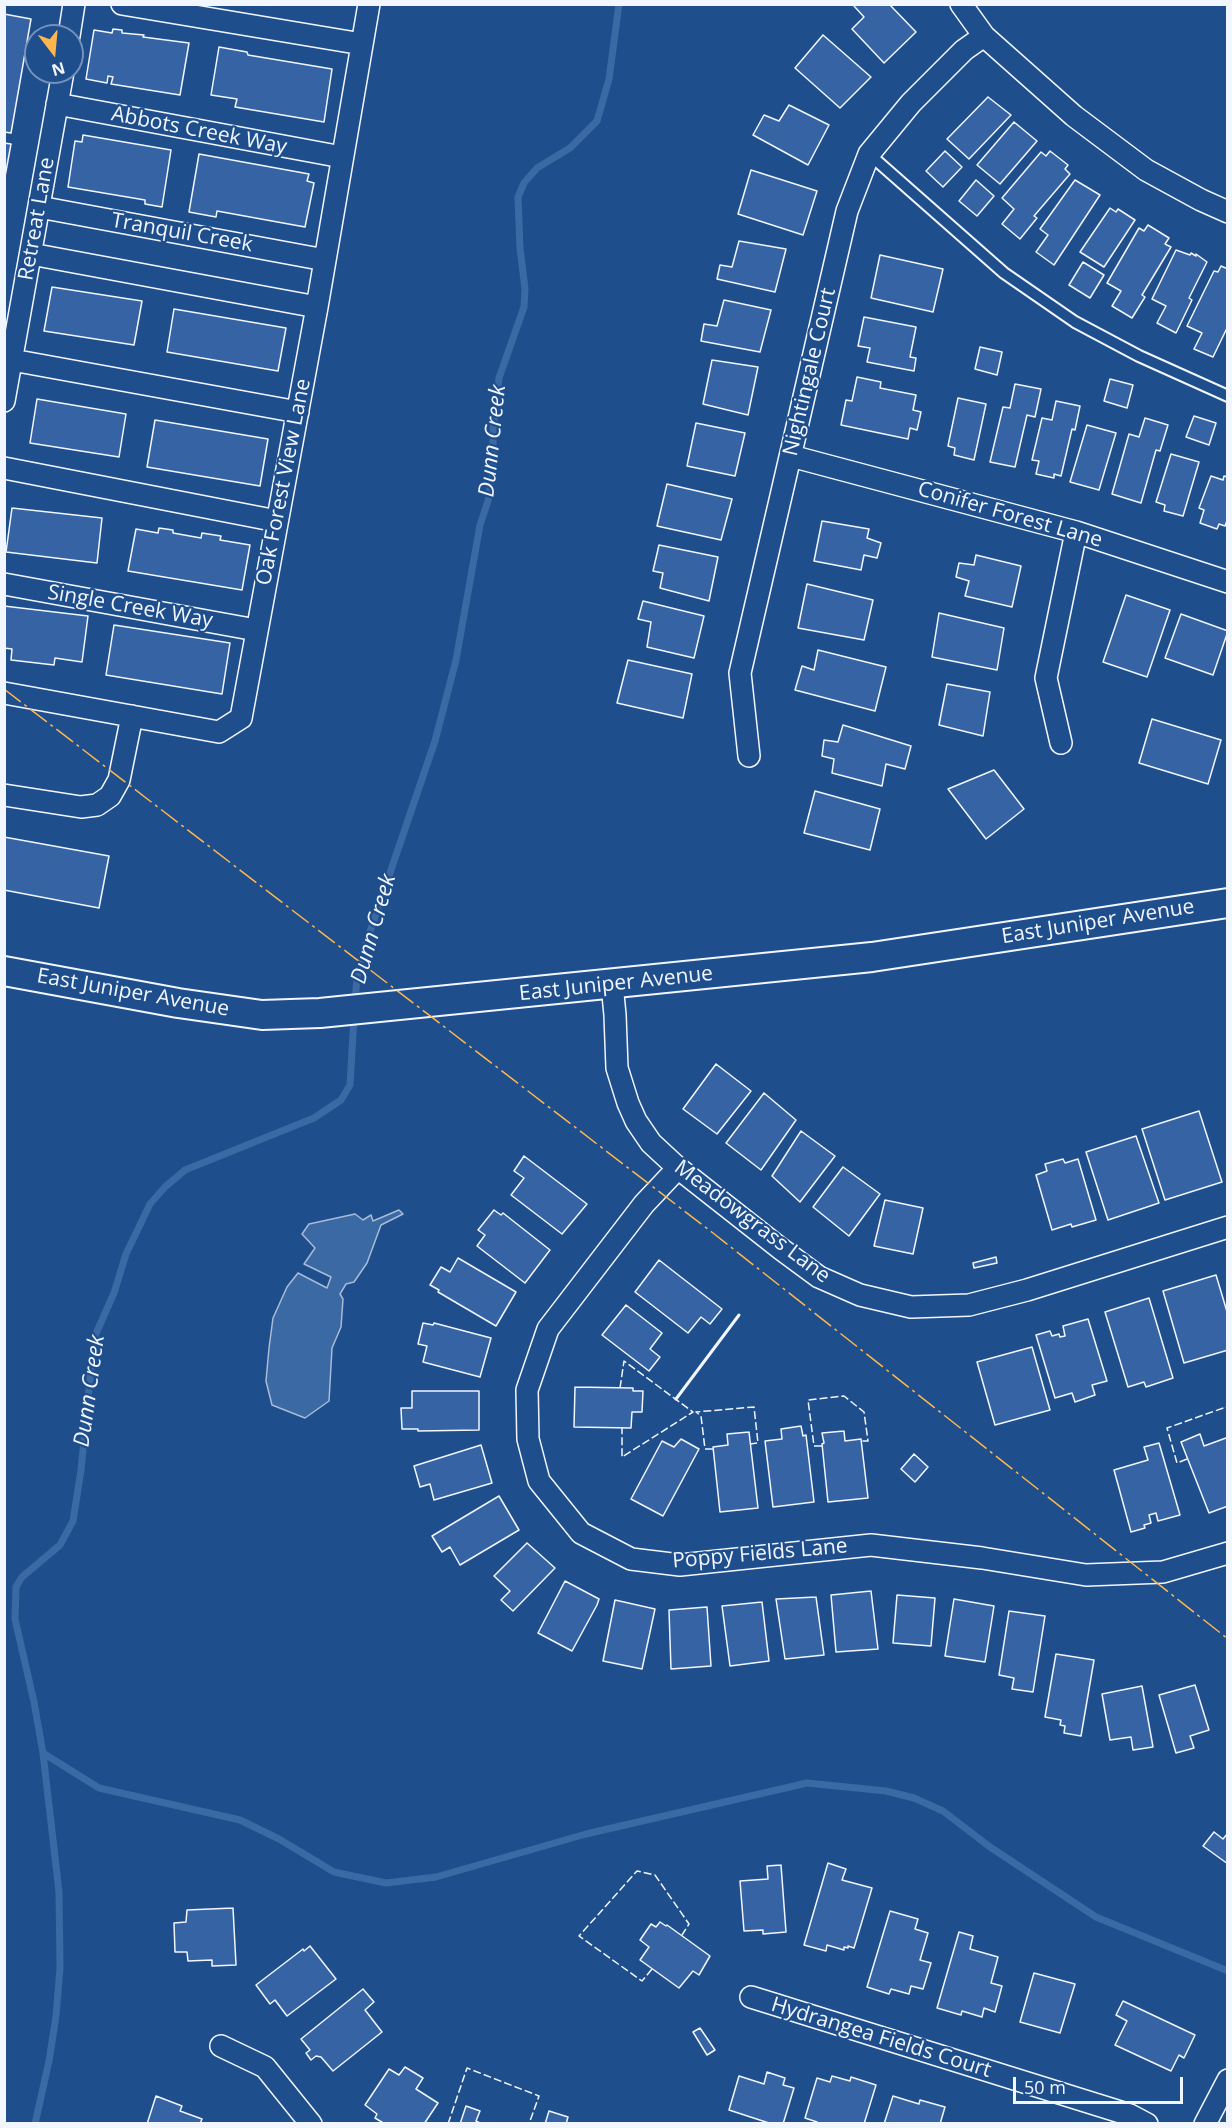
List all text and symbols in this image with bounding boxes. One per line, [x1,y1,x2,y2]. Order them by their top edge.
north arrow [24,24,84,84]
text: N [49,57,68,82]
street label: Abbots Creek Way [109,102,289,160]
street label: Retreat Lane [14,155,60,283]
street label: Tranquil Creek [109,208,255,258]
street label: Nightingale Court [778,286,842,458]
street label: Oak Forest View Lane [252,377,316,587]
water label: Dunn Creek [474,384,512,498]
street label: Conifer Forest Lane [915,477,1105,553]
street label: Single Creek Way [46,580,214,634]
water label: Dunn Creek [346,871,402,987]
street label: East Juniper Avenue [1000,894,1196,950]
street label: East Juniper Avenue [518,961,714,1007]
street label: East Juniper Avenue [35,964,231,1022]
street label: Meadowgrass Lane [669,1155,835,1289]
water label: Dunn Creek [69,1333,111,1449]
street label: Poppy Fields Lane [671,1534,849,1574]
street label: Hydrangea Fields Court [768,1993,994,2083]
scale bar [1016,2065,1186,2103]
text: 50 m [1024,2075,1066,2099]

